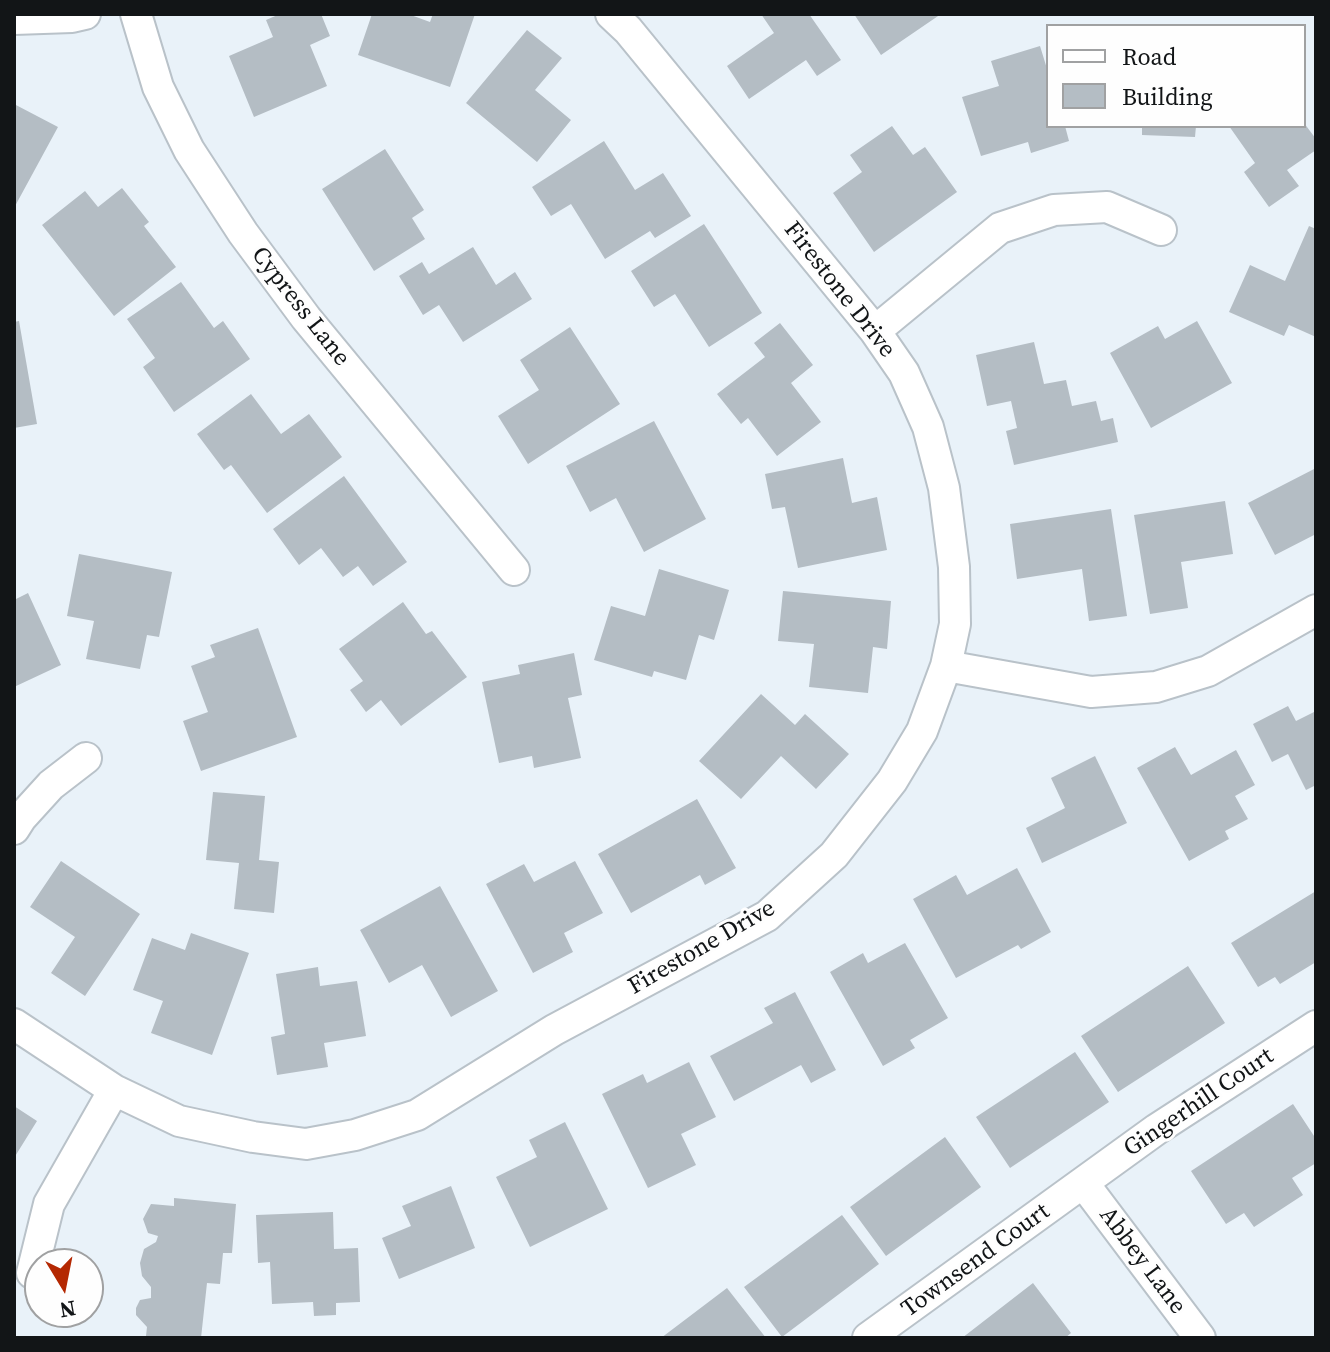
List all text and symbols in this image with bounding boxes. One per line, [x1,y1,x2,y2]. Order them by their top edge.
legend [1046,24,1306,128]
text: Road [1122,40,1176,73]
text: Building [1122,80,1213,113]
street label: Firestone Drive [777,216,901,364]
street label: Cypress Lane [245,242,355,372]
street label: Firestone Drive [624,894,780,1002]
street label: Gingerhill Court [1119,1042,1279,1164]
street label: Townsend Court [896,1198,1056,1324]
street label: Abbey Lane [1092,1202,1192,1320]
north arrow [24,1248,104,1328]
text: N [57,1294,78,1326]

